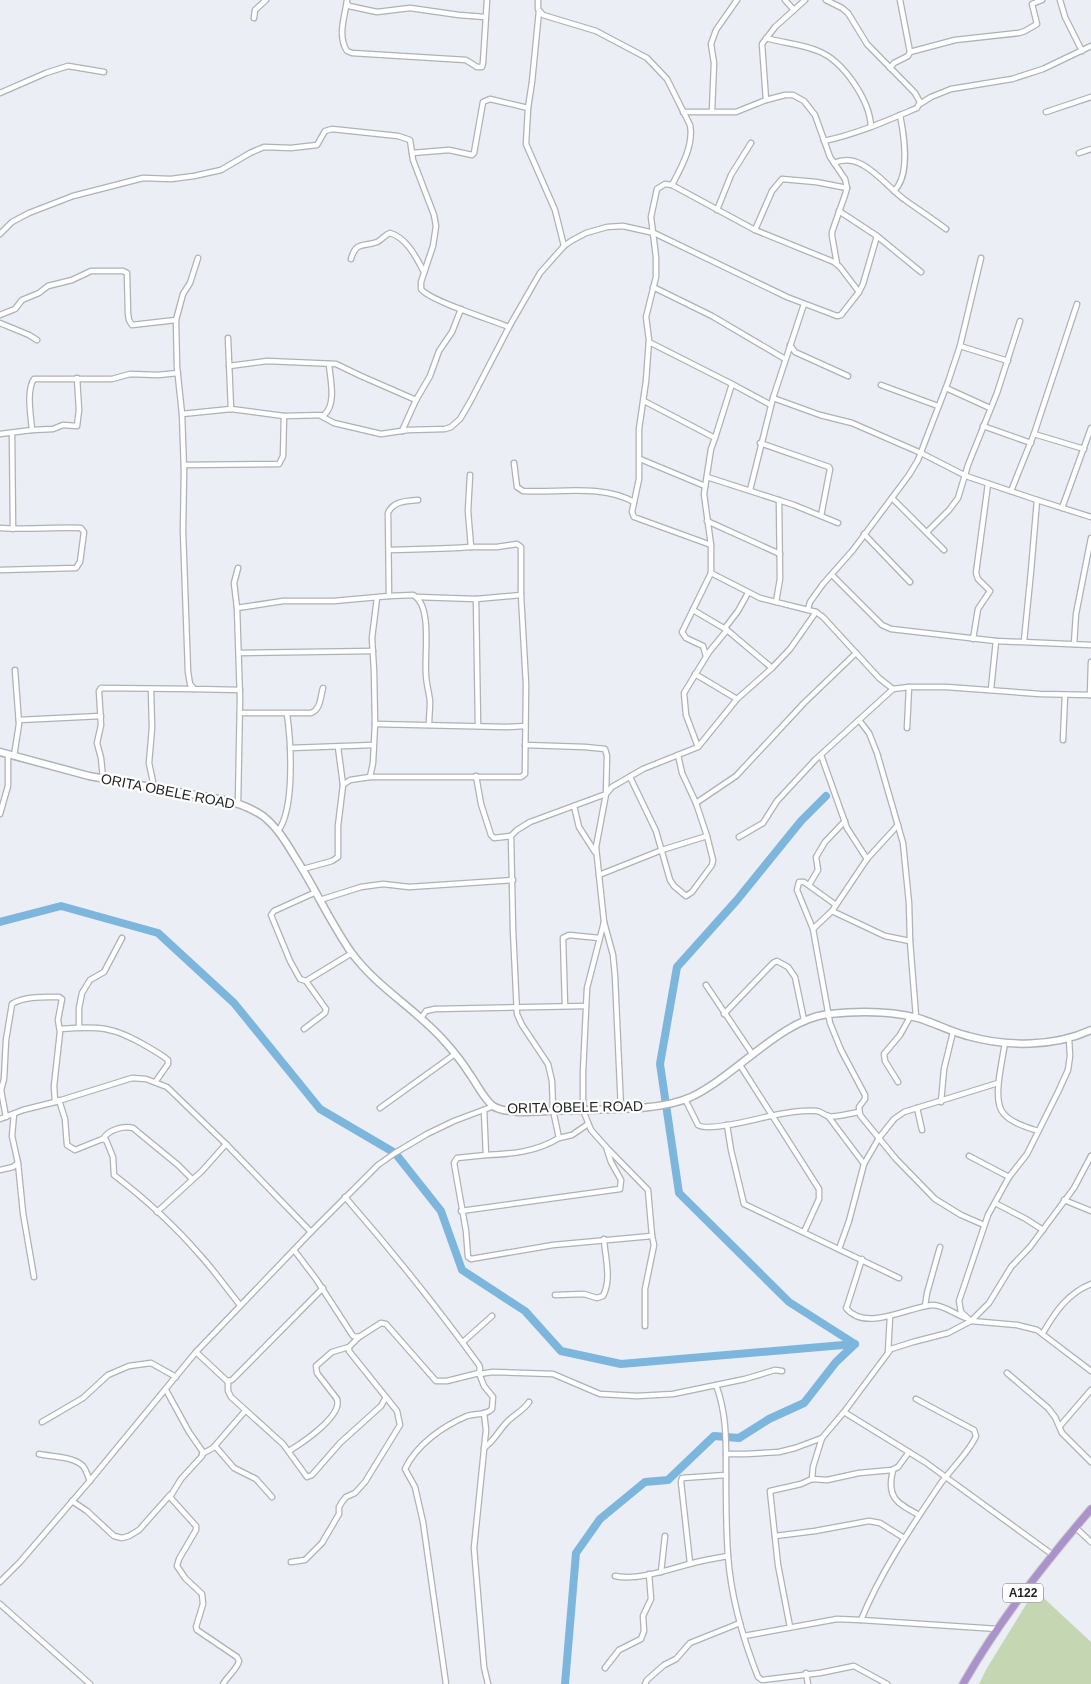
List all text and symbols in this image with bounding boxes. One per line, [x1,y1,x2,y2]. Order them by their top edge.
street label: ORITA OBELE ROAD [100,770,236,812]
street label: ORITA OBELE ROAD [507,1098,643,1116]
road number: A122 [1003,1584,1043,1602]

